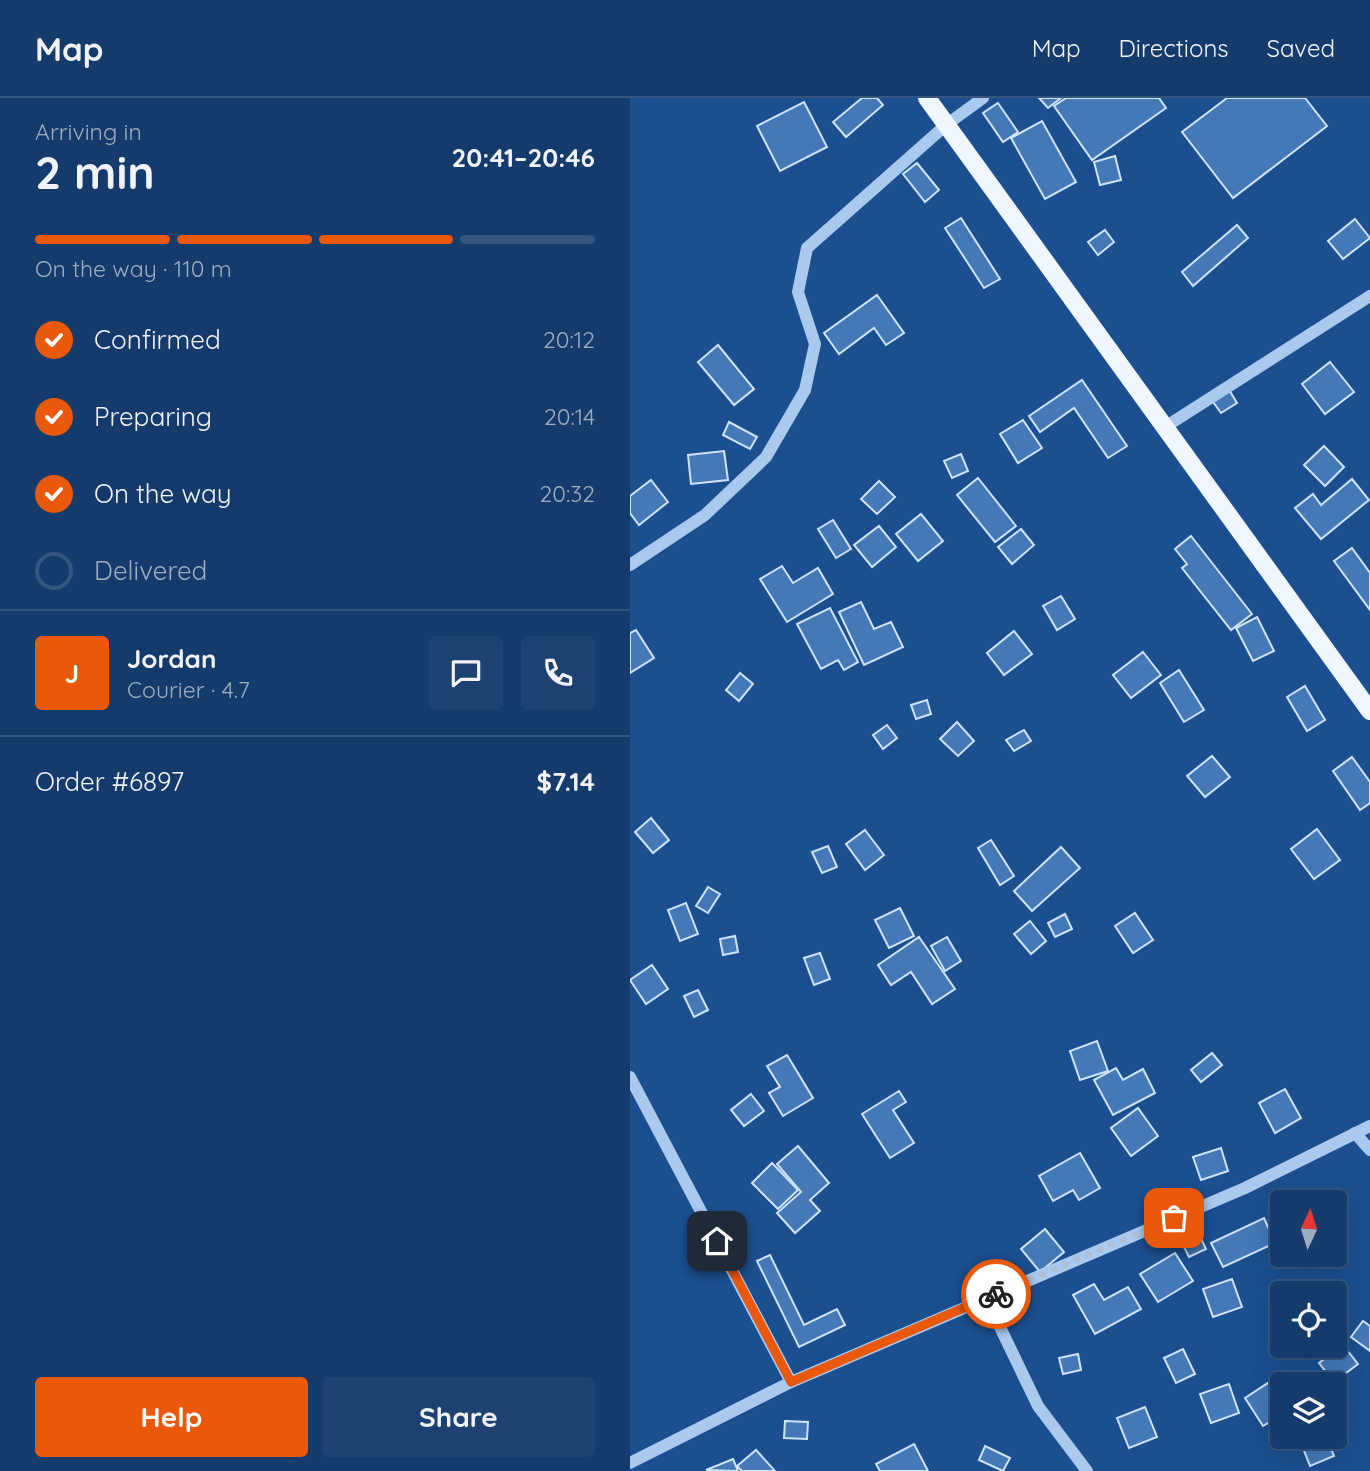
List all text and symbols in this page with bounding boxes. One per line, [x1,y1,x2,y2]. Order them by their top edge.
text: Map [35,28,103,69]
text: Map [1032,33,1081,63]
text: Directions [1119,33,1229,63]
text: Saved [1267,33,1335,63]
text: Arriving in [35,117,142,146]
text: 20:41–20:46 [452,141,595,174]
text: 2 min [35,143,155,201]
text: On the way · 110 m [35,254,232,283]
icon: check [35,321,73,359]
text: Confirmed [94,323,221,356]
text: 20:12 [543,325,595,354]
icon: check [35,398,73,436]
text: Preparing [94,400,212,433]
text: 20:14 [544,402,595,431]
icon: check [35,475,73,513]
text: On the way [94,477,232,510]
text: 20:32 [539,479,595,508]
text: Delivered [94,554,207,587]
button: chat [429,636,503,710]
button: phone [521,636,595,710]
text: Jordan [127,642,216,675]
text: J [65,657,79,690]
text: Courier · 4.7 [127,675,250,704]
text: Order #6897 [35,765,184,798]
text: $7.14 [536,765,595,798]
pin [1144,1188,1204,1248]
north arrow [1270,1190,1348,1267]
map controls [1270,1190,1347,1449]
icon: bag [1155,1199,1193,1237]
pin [687,1211,747,1271]
icon: home [698,1222,736,1260]
courier [961,1259,1031,1329]
icon: bike [977,1275,1015,1313]
button: locate [1270,1281,1347,1358]
button: layers [1270,1372,1347,1449]
button: Help [35,1377,308,1457]
button: Share [322,1377,595,1457]

